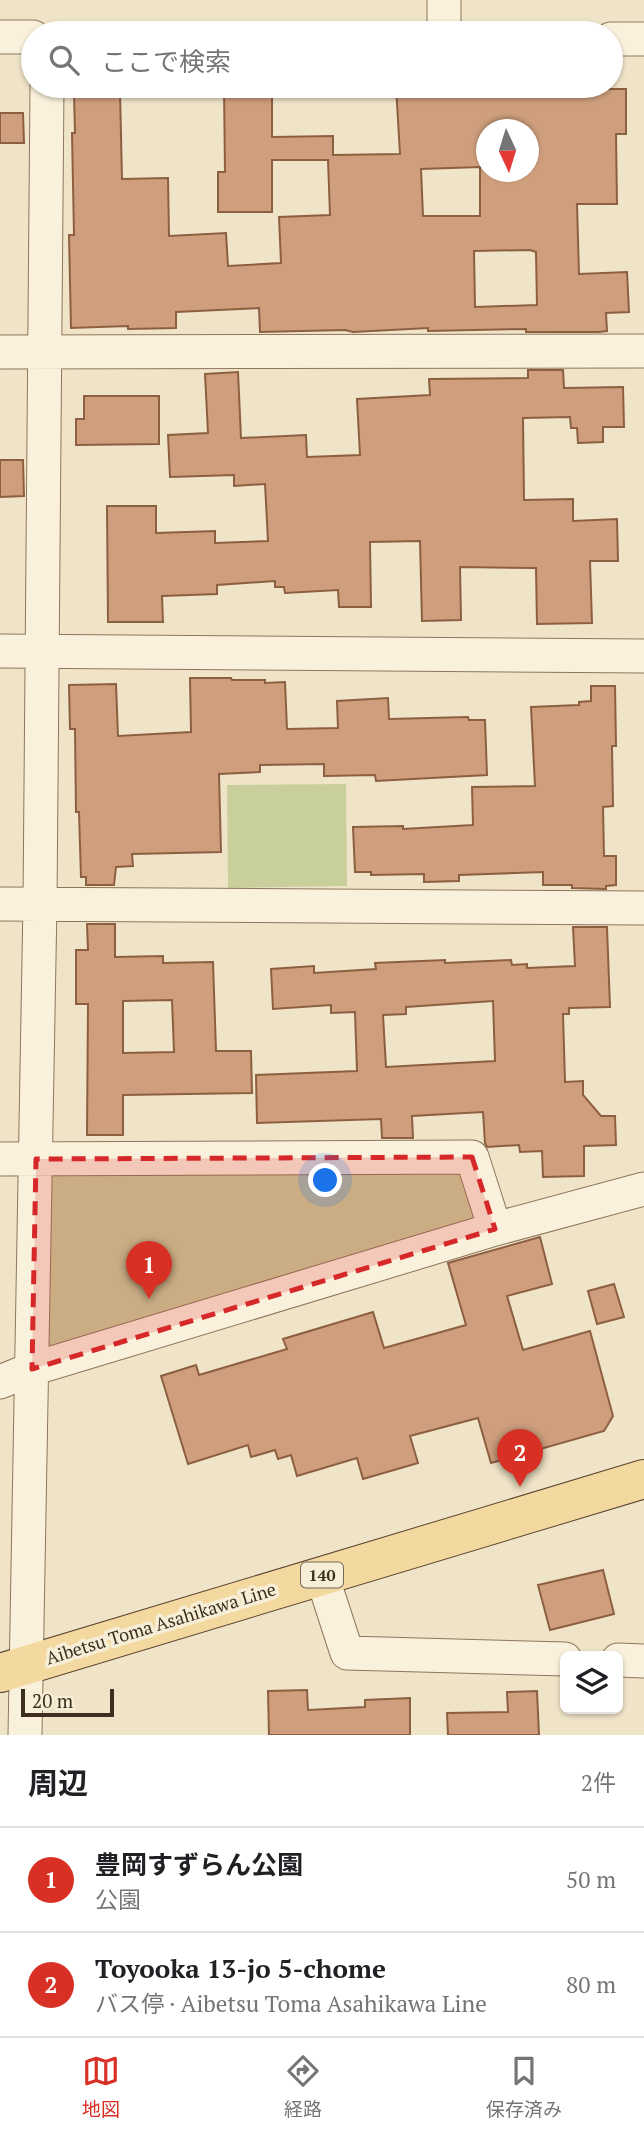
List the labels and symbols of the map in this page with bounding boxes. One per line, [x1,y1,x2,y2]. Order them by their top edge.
north arrow [476,119,539,182]
your location [308,1163,342,1197]
pin: 1 [126,1241,172,1299]
pin: 2 [497,1429,543,1487]
road number: 140 [301,1562,343,1588]
street label: Aibetsu Toma Asahikawa Line [43,1577,279,1670]
scale bar [21,1686,114,1718]

